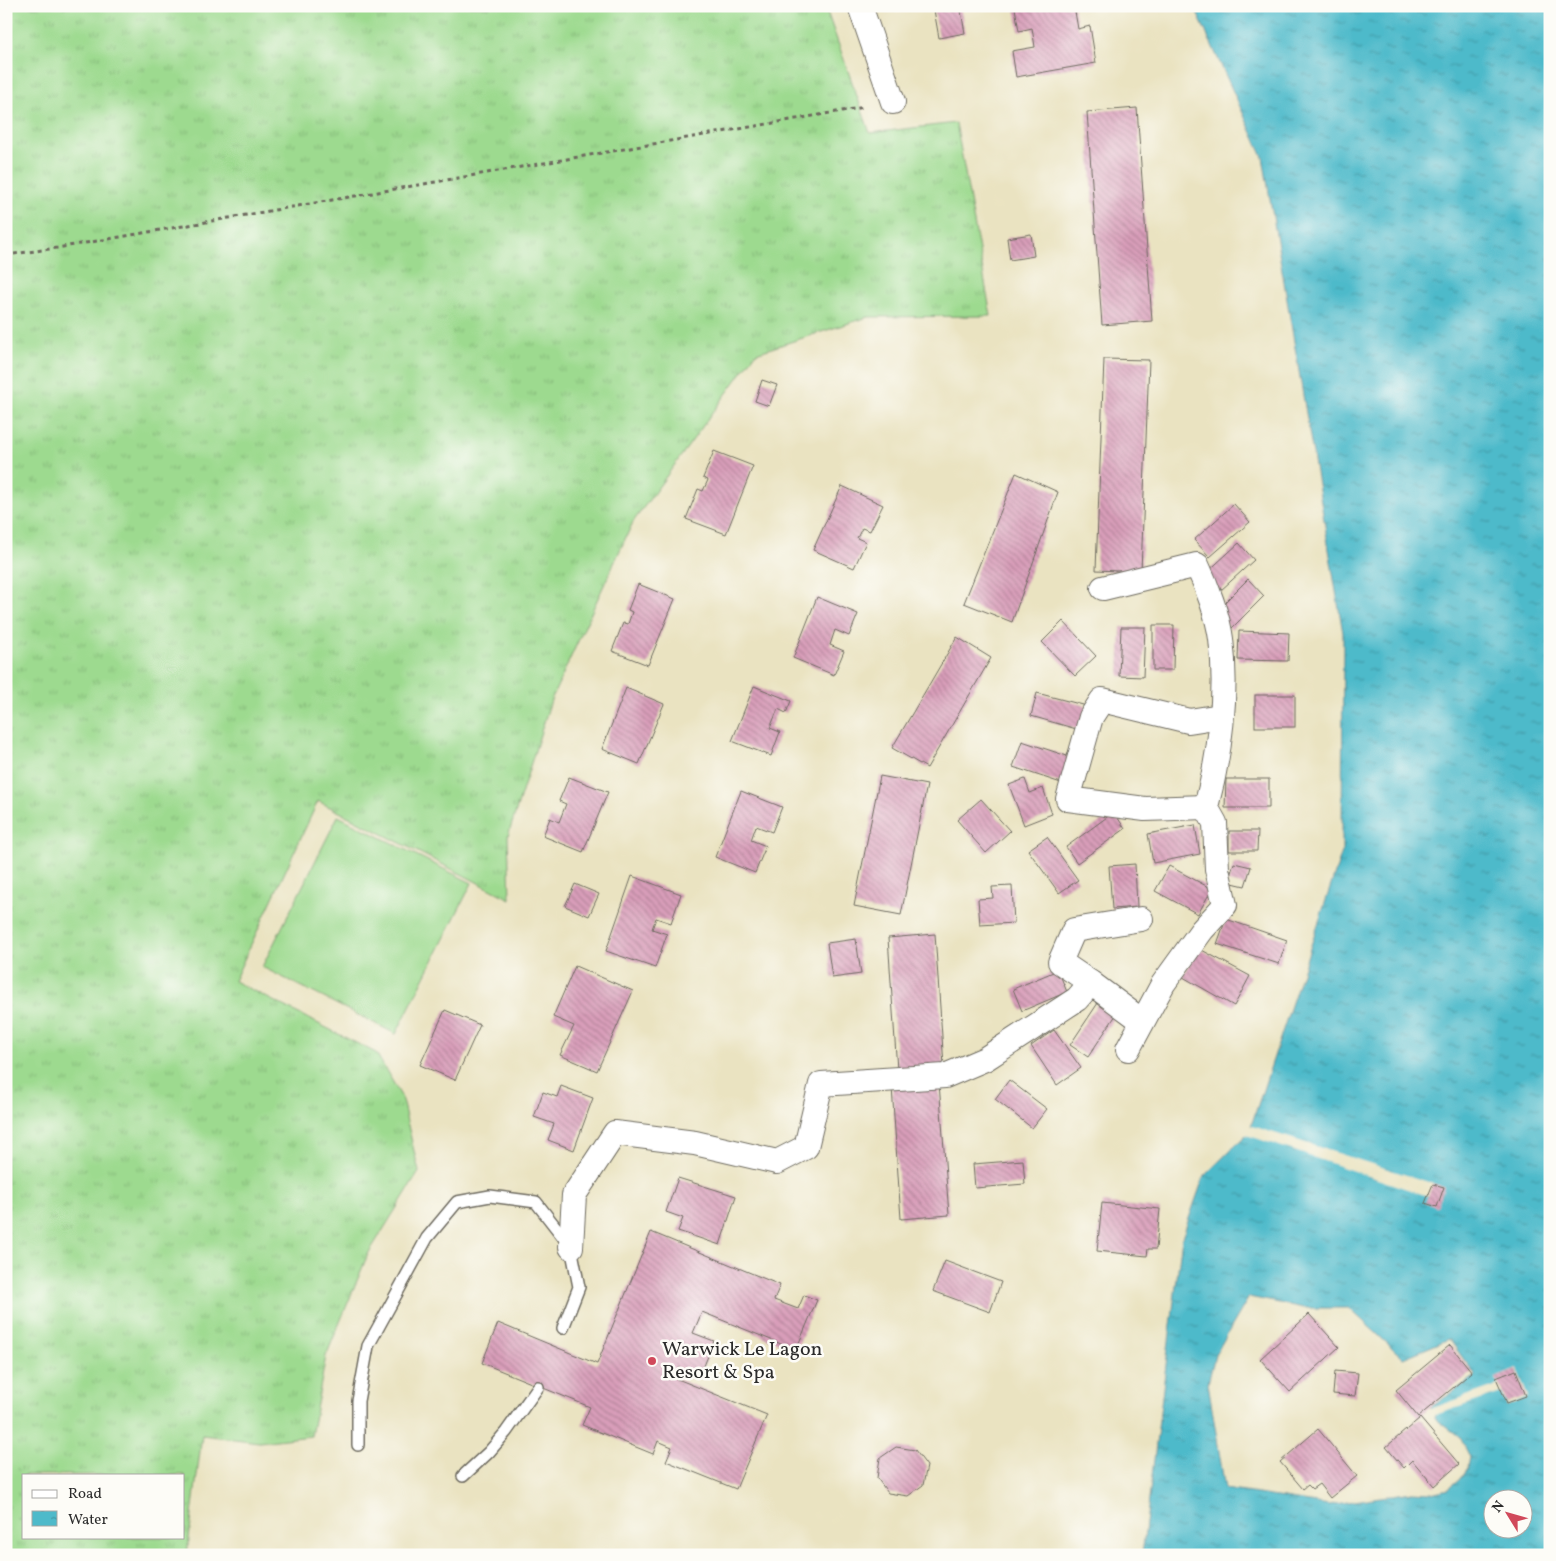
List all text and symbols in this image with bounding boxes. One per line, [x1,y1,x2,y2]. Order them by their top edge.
place label: Warwick Le Lagon Resort & Spa [662,1336,823,1387]
marker: Warwick Le Lagon Resort & Spa [646,1355,658,1367]
legend [22,1474,185,1538]
text: Road [68,1484,102,1505]
north arrow [1484,1488,1534,1538]
text: N [1488,1497,1509,1517]
text: Water [68,1510,108,1531]

